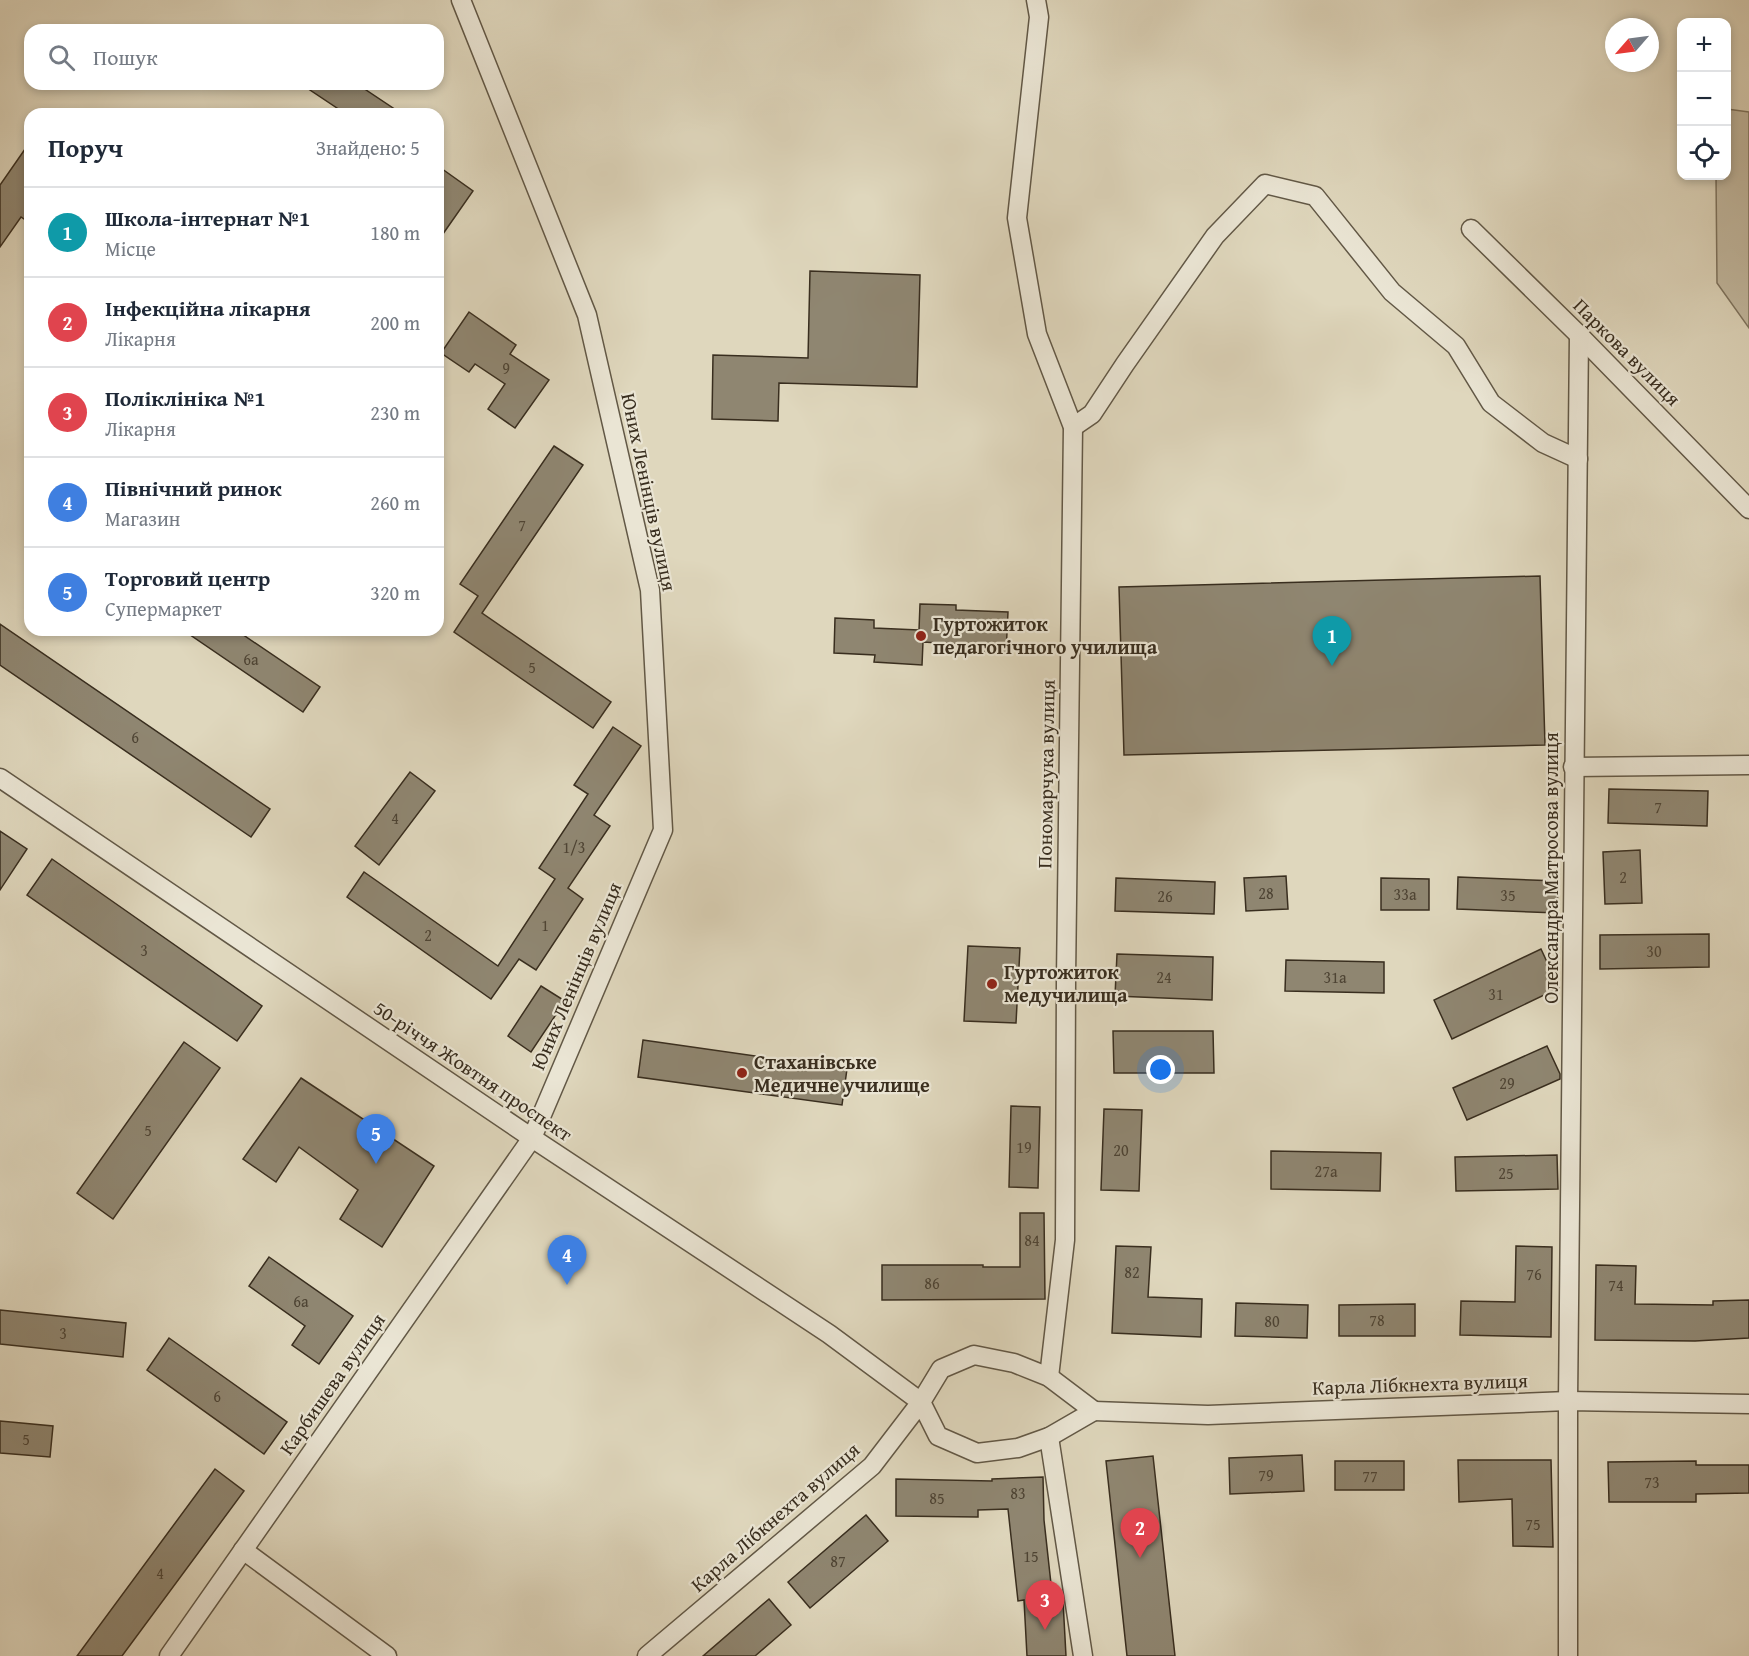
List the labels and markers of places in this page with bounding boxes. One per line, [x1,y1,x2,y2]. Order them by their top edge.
place label: Гуртожиток педагогічного училища [933,609,1158,661]
pin: 1 [1312,616,1352,666]
marker: Гуртожиток педагогічного училища [914,629,928,643]
place label: Гуртожиток медучилища [1004,957,1128,1009]
marker: Гуртожиток медучилища [985,977,999,991]
place label: Стаханівське Медичне училище [754,1047,930,1099]
marker: Стаханівське Медичне училище [735,1066,749,1080]
pin: 5 [356,1114,395,1164]
pin: 4 [548,1236,586,1285]
pin: 2 [1120,1508,1160,1558]
pin: 3 [1026,1580,1064,1630]

